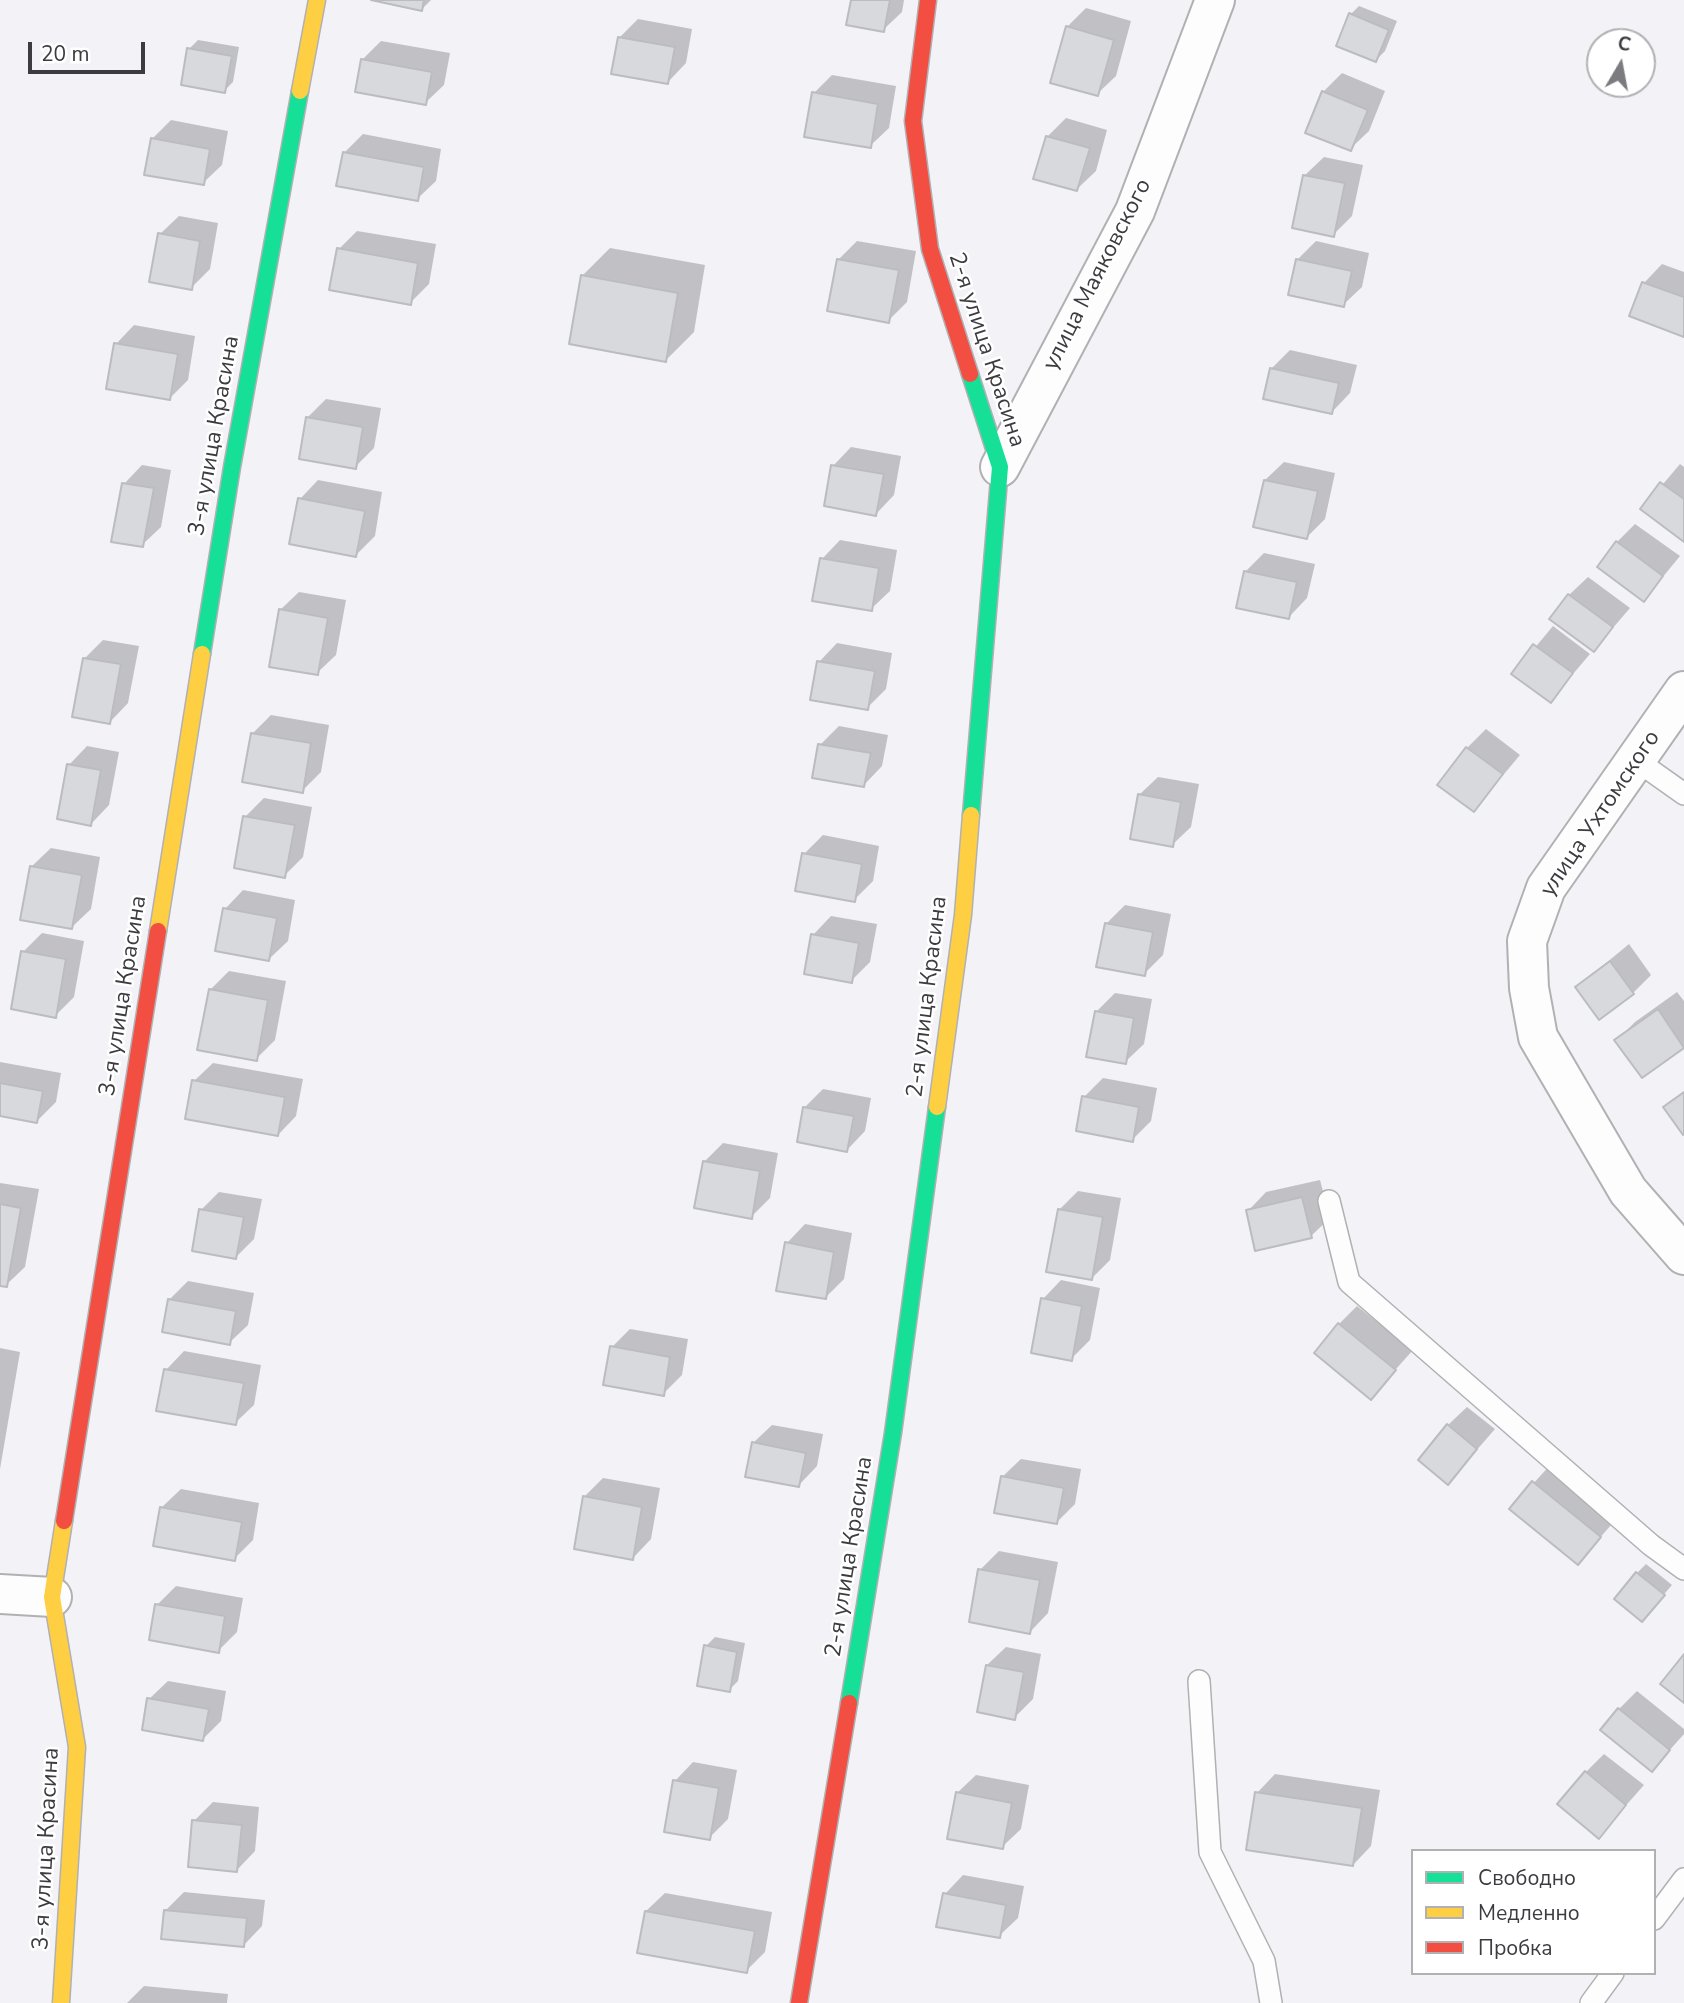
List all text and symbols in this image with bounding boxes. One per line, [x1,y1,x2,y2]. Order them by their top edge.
scale bar [32,28,149,72]
north arrow [1586,28,1656,98]
text: С [1616,30,1633,58]
text: 20 m [41,40,90,68]
street label: улица Маяковского [1038,175,1158,375]
street label: 2-я улица Красина [942,249,1030,451]
street label: 3-я улица Красина [184,334,246,538]
street label: улица Ухтомского [1535,726,1667,902]
street label: 3-я улица Красина [94,894,154,1098]
street label: 2-я улица Красина [902,895,954,1099]
street label: 2-я улица Красина [820,1455,880,1659]
street label: 3-я улица Красина [28,1747,66,1951]
legend [1411,1849,1656,1975]
text: Свободно [1478,1864,1576,1892]
text: Медленно [1478,1899,1580,1927]
text: Пробка [1478,1934,1552,1962]

